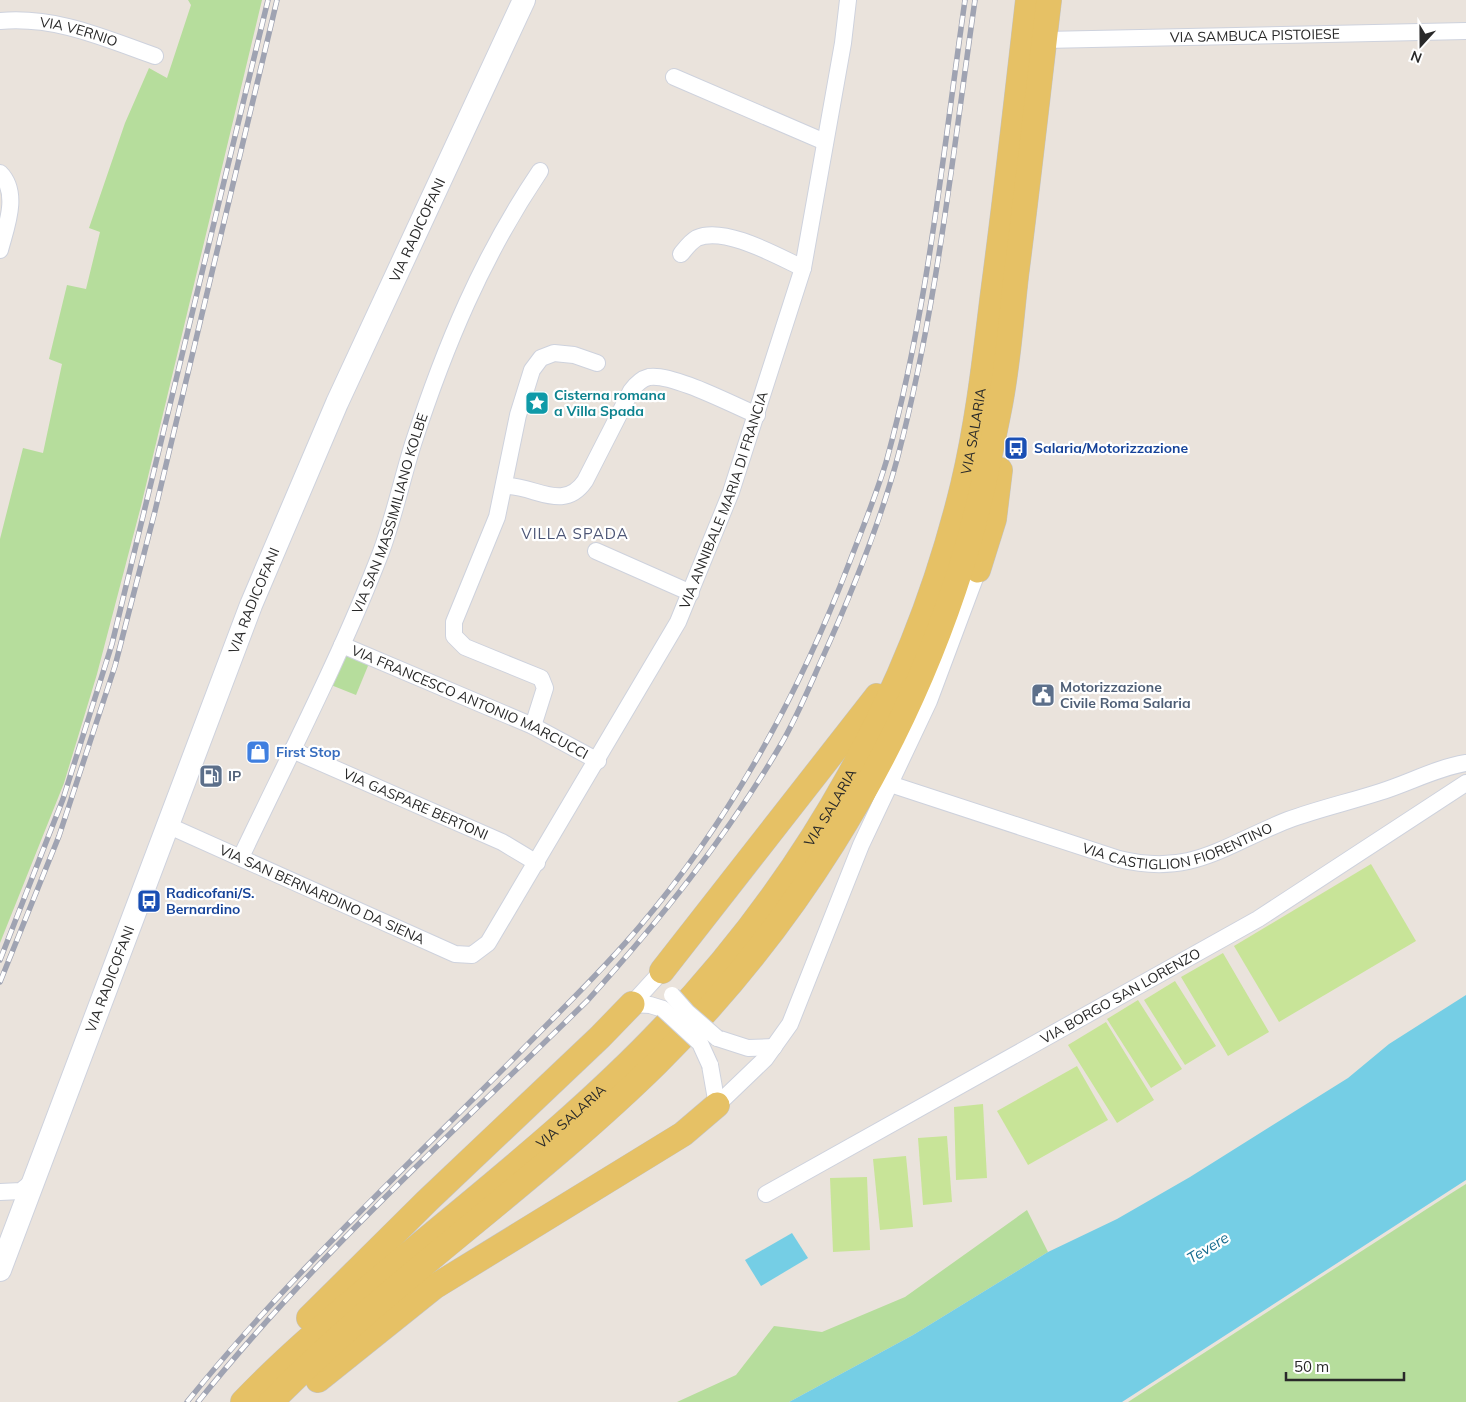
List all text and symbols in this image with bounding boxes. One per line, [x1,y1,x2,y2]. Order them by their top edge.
street label: VIA VERNIO [39,13,120,51]
north arrow [1396,20,1446,70]
street label: VIA SAMBUCA PISTOIESE [1170,25,1340,46]
text: N [1408,47,1425,67]
street label: VIA RADICOFANI [385,175,449,285]
place label: Cisterna romana a Villa Spada [554,386,666,420]
street label: VIA SALARIA [957,386,990,476]
street label: VIA ANNIBALE MARIA DI FRANCIA [675,388,772,611]
place icon: Cisterna romana a Villa Spada [524,390,550,416]
street label: VIA SAN MASSIMILIANO KOLBE [348,411,432,617]
bus stop icon: Salaria/Motorizzazione [1003,435,1029,461]
place label: Salaria/Motorizzazione [1034,439,1188,457]
district label: VILLA SPADA [521,524,629,543]
street label: VIA RADICOFANI [224,545,283,656]
street label: VIA FRANCESCO ANTONIO MARCUCCI [349,641,591,763]
place label: Motorizzazione Civile Roma Salaria [1060,678,1191,712]
public building icon: Motorizzazione Civile Roma Salaria [1030,682,1056,708]
shop icon: First Stop [245,739,271,765]
place label: First Stop [276,743,341,761]
fuel station icon: IP [198,763,224,789]
street label: VIA GASPARE BERTONI [340,765,491,844]
street label: VIA SALARIA [800,765,861,850]
place label: IP [228,767,241,785]
street label: VIA CASTIGLION FIORENTINO [1080,819,1275,873]
street label: VIA SAN BERNARDINO DA SIENA [217,841,428,949]
place label: Radicofani/S. Bernardino [166,884,255,918]
bus stop icon: Radicofani/S. Bernardino [136,888,162,914]
street label: VIA RADICOFANI [81,923,138,1035]
street label: VIA BORGO SAN LORENZO [1037,944,1204,1048]
street label: VIA SALARIA [532,1080,610,1152]
water label: Tevere [1183,1228,1232,1267]
scale bar [1286,1350,1404,1382]
text: 50 m [1294,1357,1329,1376]

